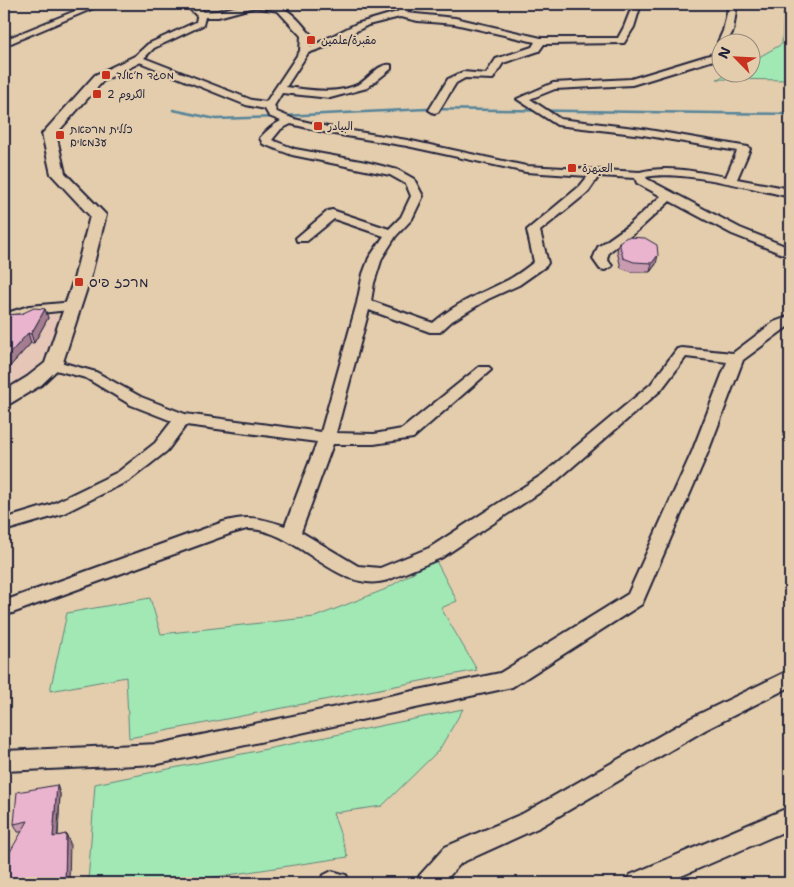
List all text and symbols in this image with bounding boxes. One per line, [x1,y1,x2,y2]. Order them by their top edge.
north arrow [712,32,762,82]
place label: مقبرة/علمين [321,33,376,48]
marker: مقبرة/علمين [305,34,317,46]
text: N [714,44,735,61]
place label: מסגד ח׳אלד [116,68,174,83]
marker: מסגד ח׳אלד [100,69,112,81]
place label: الكروم 2 [107,87,145,103]
marker: الكروم 2 [91,88,103,100]
place label: البيادر [327,119,353,134]
marker: البيادر [312,120,324,132]
place label: כללית מרפאת עצמאים [69,122,133,150]
marker: כללית מרפאת עצמאים [54,129,66,141]
place label: العبهرة [582,161,613,176]
marker: العبهرة [566,162,578,174]
place label: מרכז פיס [89,273,149,291]
marker: מרכז פיס [73,276,85,288]

